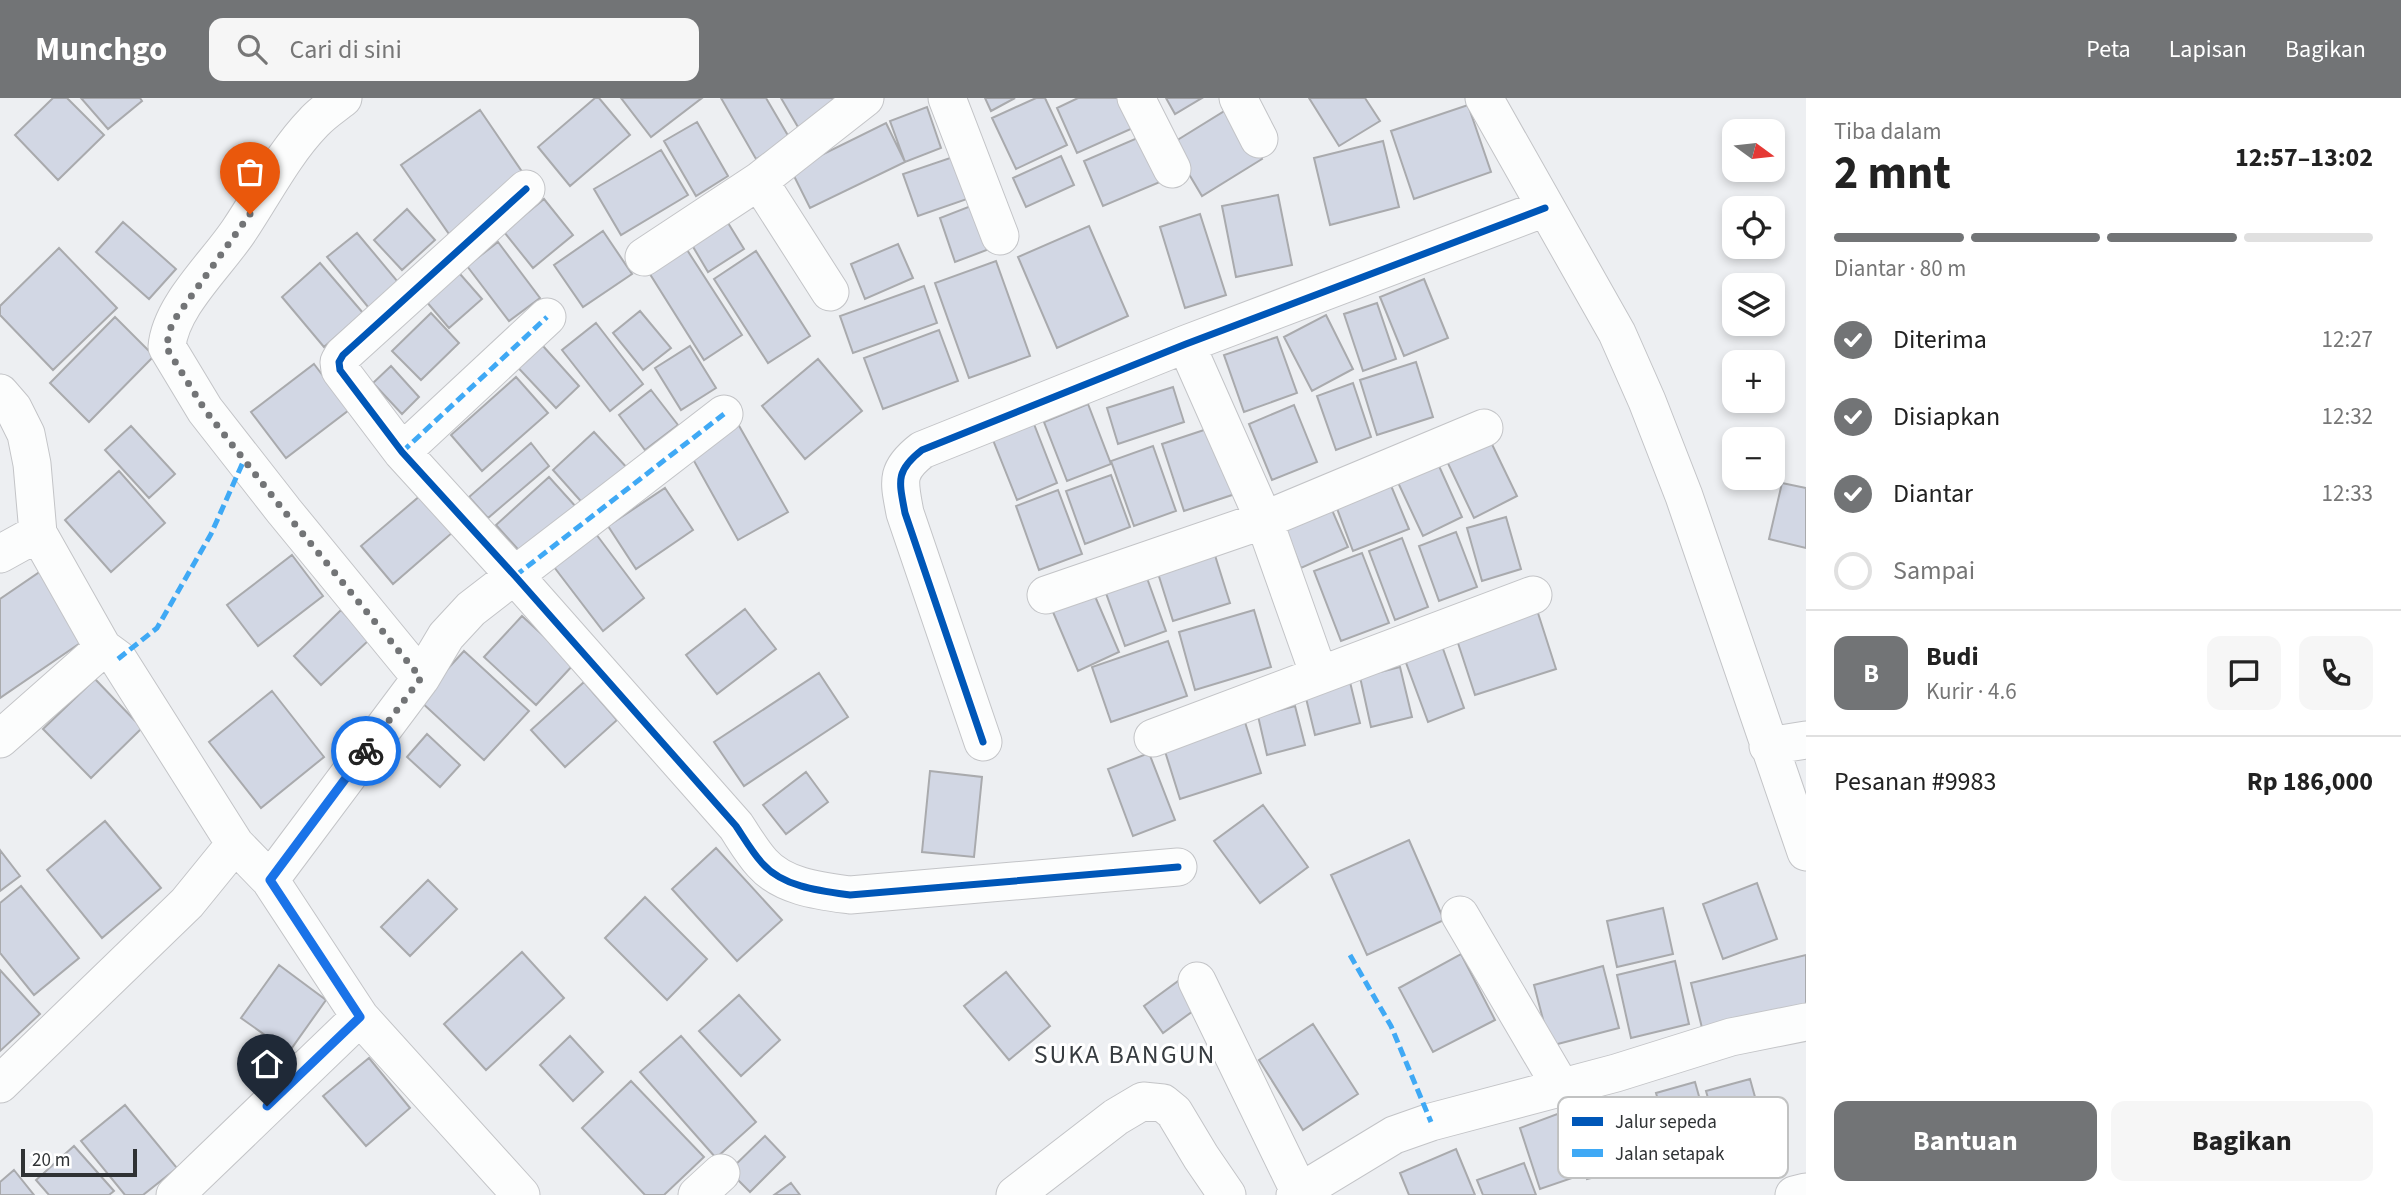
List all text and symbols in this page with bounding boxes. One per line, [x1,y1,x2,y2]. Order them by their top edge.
search box [209,18,699,81]
text: Munchgo [35,26,167,73]
icon: search [233,30,271,68]
text: Cari di sini [289,31,402,68]
text: Peta [2086,32,2131,67]
text: Lapisan [2169,32,2247,67]
text: Bagikan [2285,32,2366,67]
text: Tiba dalam [1834,115,1941,148]
north arrow [1722,119,1785,182]
map controls [1722,119,1785,490]
text: 12:57–13:02 [2235,139,2373,176]
text: 2 mnt [1834,141,1951,206]
pin [220,142,280,214]
icon: bag [231,153,269,191]
button: locate [1722,196,1785,259]
text: Diantar · 80 m [1834,252,1966,285]
button: layers [1722,273,1785,336]
icon: check [1834,321,1872,359]
text: Diterima [1893,321,1987,358]
text: 12:27 [2322,323,2373,356]
button: + [1722,350,1785,413]
icon: check [1834,398,1872,436]
text: Disiapkan [1893,398,2000,435]
text: 12:32 [2322,400,2373,433]
button: − [1722,427,1785,490]
icon: check [1834,475,1872,513]
text: Diantar [1893,475,1973,512]
text: 12:33 [2322,477,2373,510]
text: Sampai [1893,552,1975,589]
button: chat [2207,636,2281,710]
button: phone [2299,636,2373,710]
text: Budi [1926,638,1979,675]
text: B [1863,655,1879,692]
text: Kurir · 4.6 [1926,675,2017,708]
courier [331,716,401,786]
icon: bike [347,732,385,770]
text: Pesanan #9983 [1834,763,1996,800]
text: Rp 186,000 [2247,763,2373,800]
pin [237,1034,297,1106]
district label: SUKA BANGUN [1034,1036,1216,1073]
icon: home [248,1045,286,1083]
legend [1558,1097,1788,1178]
button: Bantuan [1834,1101,2097,1181]
button: Bagikan [2111,1101,2373,1181]
text: Jalur sepeda [1615,1109,1717,1136]
text: Jalan setapak [1615,1141,1725,1168]
scale bar [21,1146,136,1178]
text: 20 m [32,1147,70,1174]

